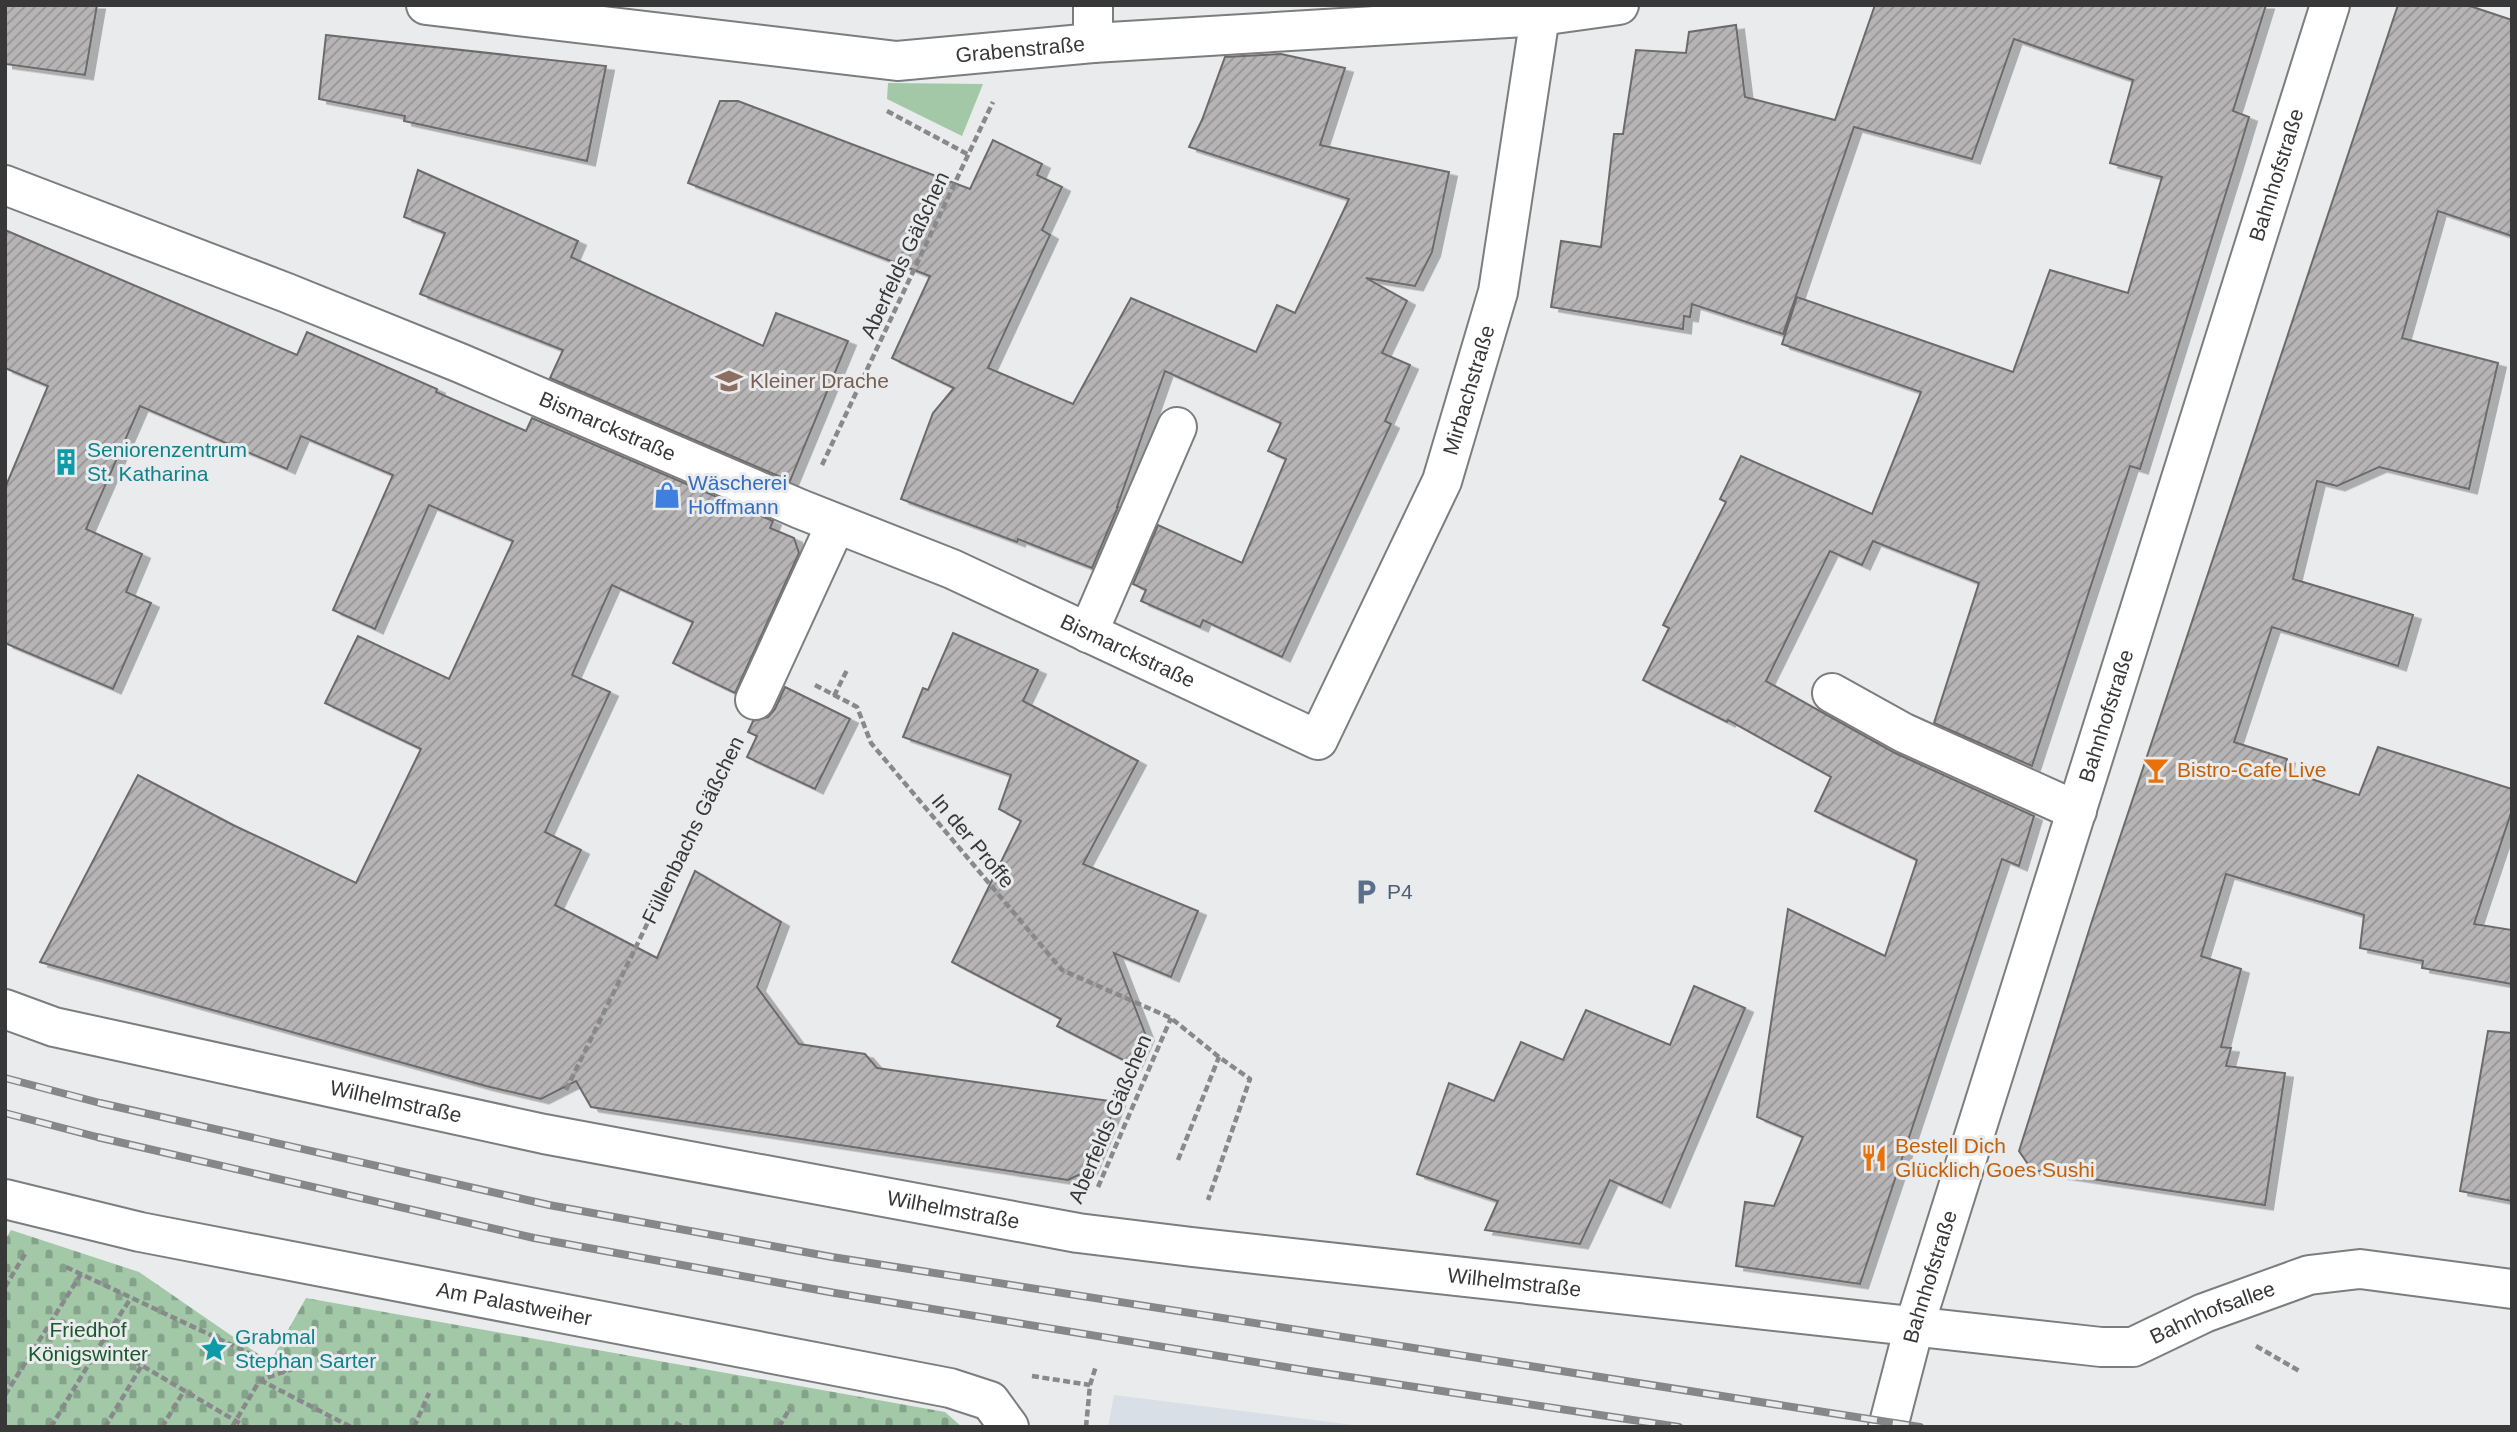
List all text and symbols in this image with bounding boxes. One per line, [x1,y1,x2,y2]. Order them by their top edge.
street label: Grabenstraße [955,32,1086,67]
street label: Bahnhofstraße [2244,106,2308,244]
street label: Aberfelds Gäßchen [856,168,953,342]
street label: Mirbachstraße [1438,322,1499,458]
school or university icon: Kleiner Drache [714,366,744,396]
place label: Kleiner Drache [750,369,889,392]
street label: Bismarckstraße [536,386,679,465]
place label: Seniorenzentrum St. Katharina [87,438,247,485]
building icon: Seniorenzentrum St. Katharina [51,447,81,477]
place label: Wäscherei Hoffmann [688,471,787,518]
shop icon: Wäscherei Hoffmann [652,480,682,510]
street label: Bismarckstraße [1057,609,1199,692]
street label: Bahnhofstraße [2074,647,2137,785]
street label: Füllenbachs Gäßchen [637,732,748,927]
bar icon: Bistro-Cafe Live [2141,755,2171,785]
place label: Bistro-Cafe Live [2177,758,2326,781]
street label: In der Proffe [928,789,1019,892]
parking icon: P4 [1351,877,1381,907]
place label: P4 [1387,880,1413,903]
street label: Aberfelds Gäßchen [1064,1031,1155,1207]
street label: Wilhelmstraße [328,1076,464,1127]
place label: Bestell Dich Glücklich Goes Sushi [1895,1134,2095,1181]
restaurant icon: Bestell Dich Glücklich Goes Sushi [1859,1143,1889,1173]
street label: Wilhelmstraße [885,1186,1021,1233]
street label: Bahnhofstraße [1898,1207,1961,1345]
street label: Wilhelmstraße [1446,1263,1582,1301]
street label: Bahnhofsallee [2146,1276,2278,1348]
street label: Am Palastweiher [435,1277,594,1330]
park label: Friedhof Königswinter [28,1318,148,1365]
place label: Grabmal Stephan Sarter [235,1325,376,1372]
place icon: Grabmal Stephan Sarter [199,1334,229,1364]

